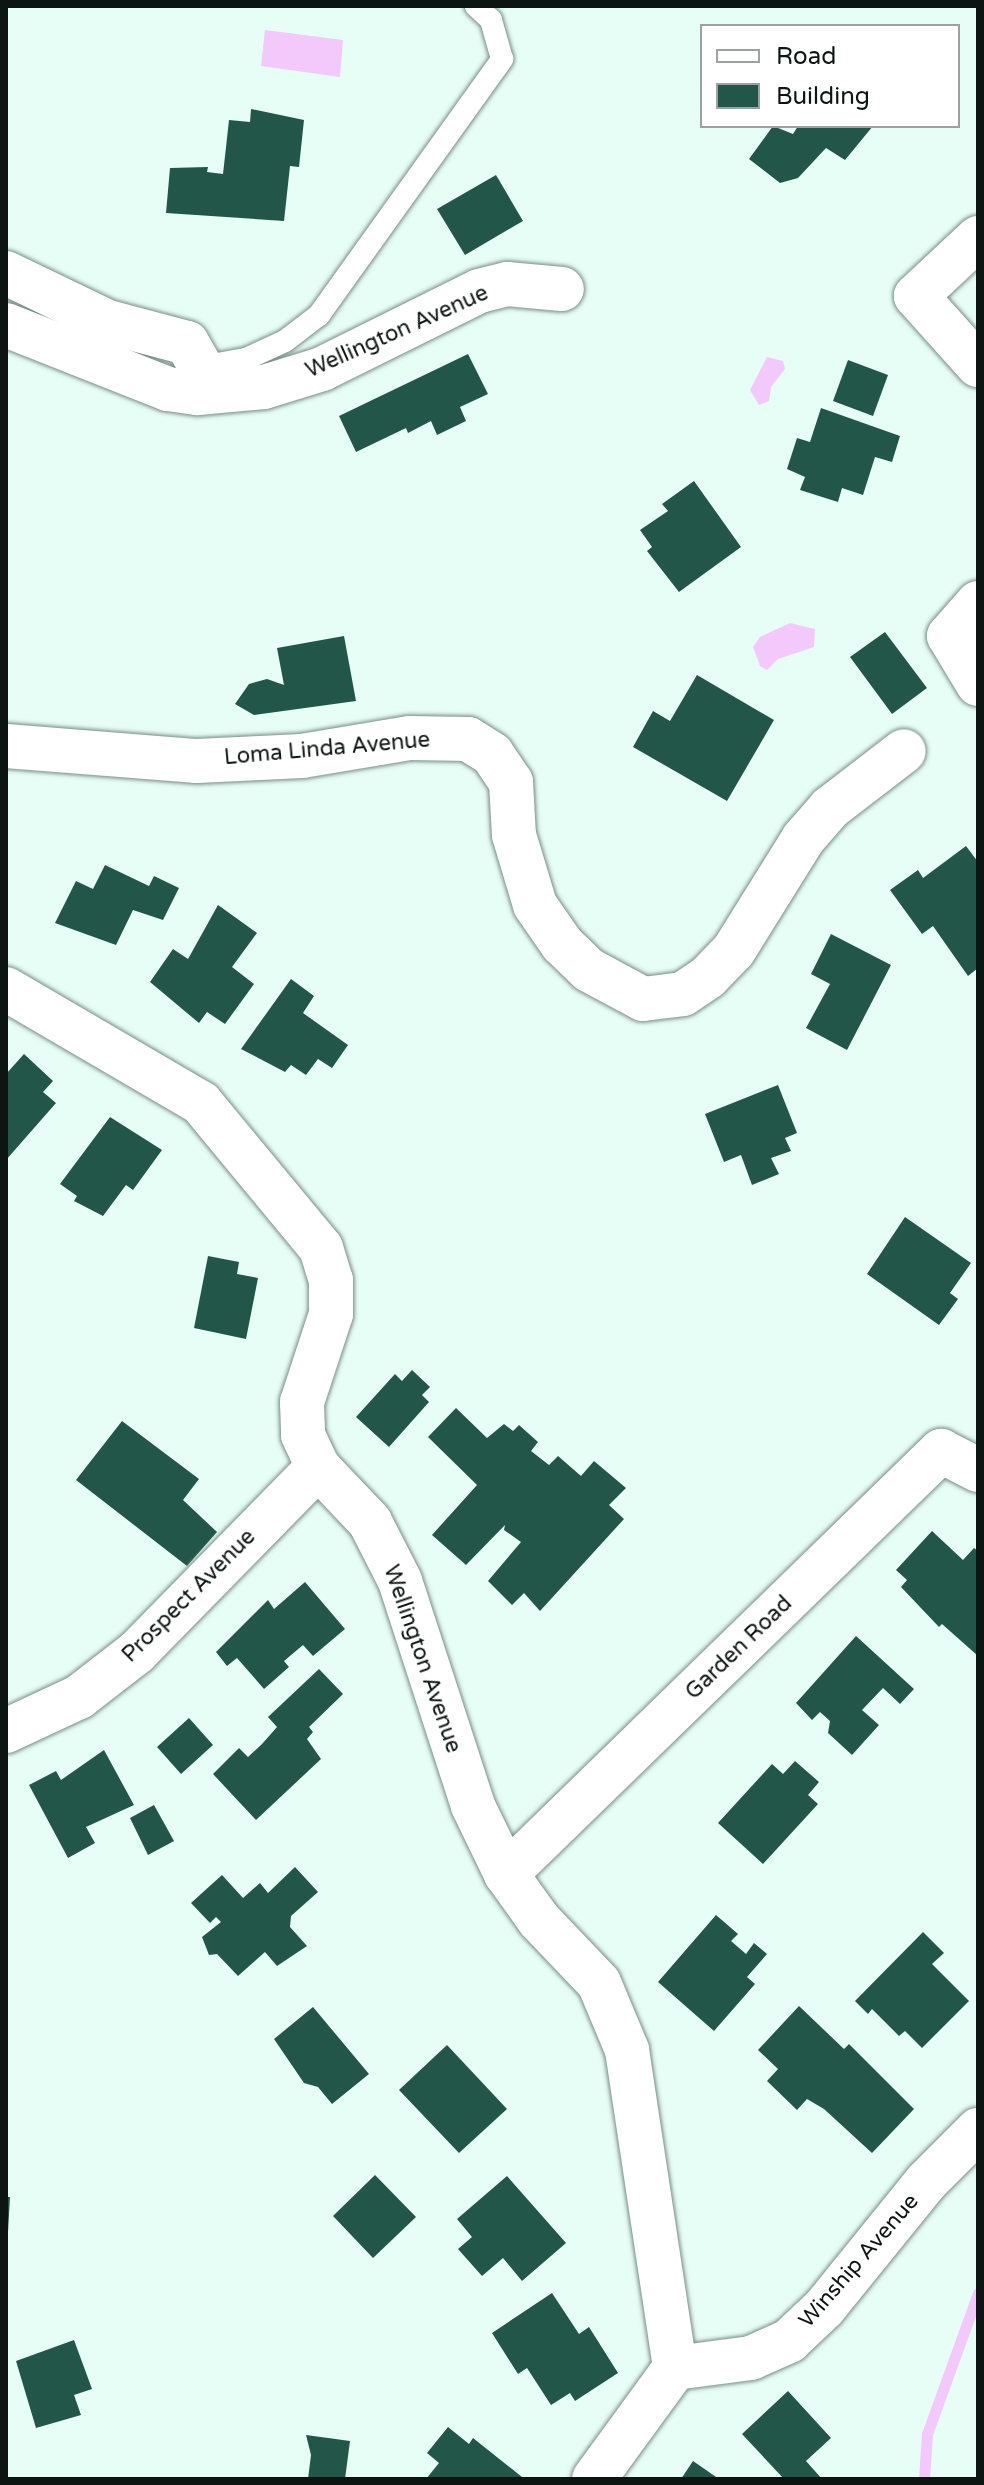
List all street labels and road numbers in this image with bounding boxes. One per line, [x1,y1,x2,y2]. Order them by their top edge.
street label: Wellington Avenue [302,280,492,384]
street label: Loma Linda Avenue [223,727,431,771]
street label: Prospect Avenue [117,1524,261,1668]
street label: Wellington Avenue [377,1562,467,1756]
street label: Garden Road [680,1591,798,1705]
street label: Winship Avenue [794,2189,924,2333]

